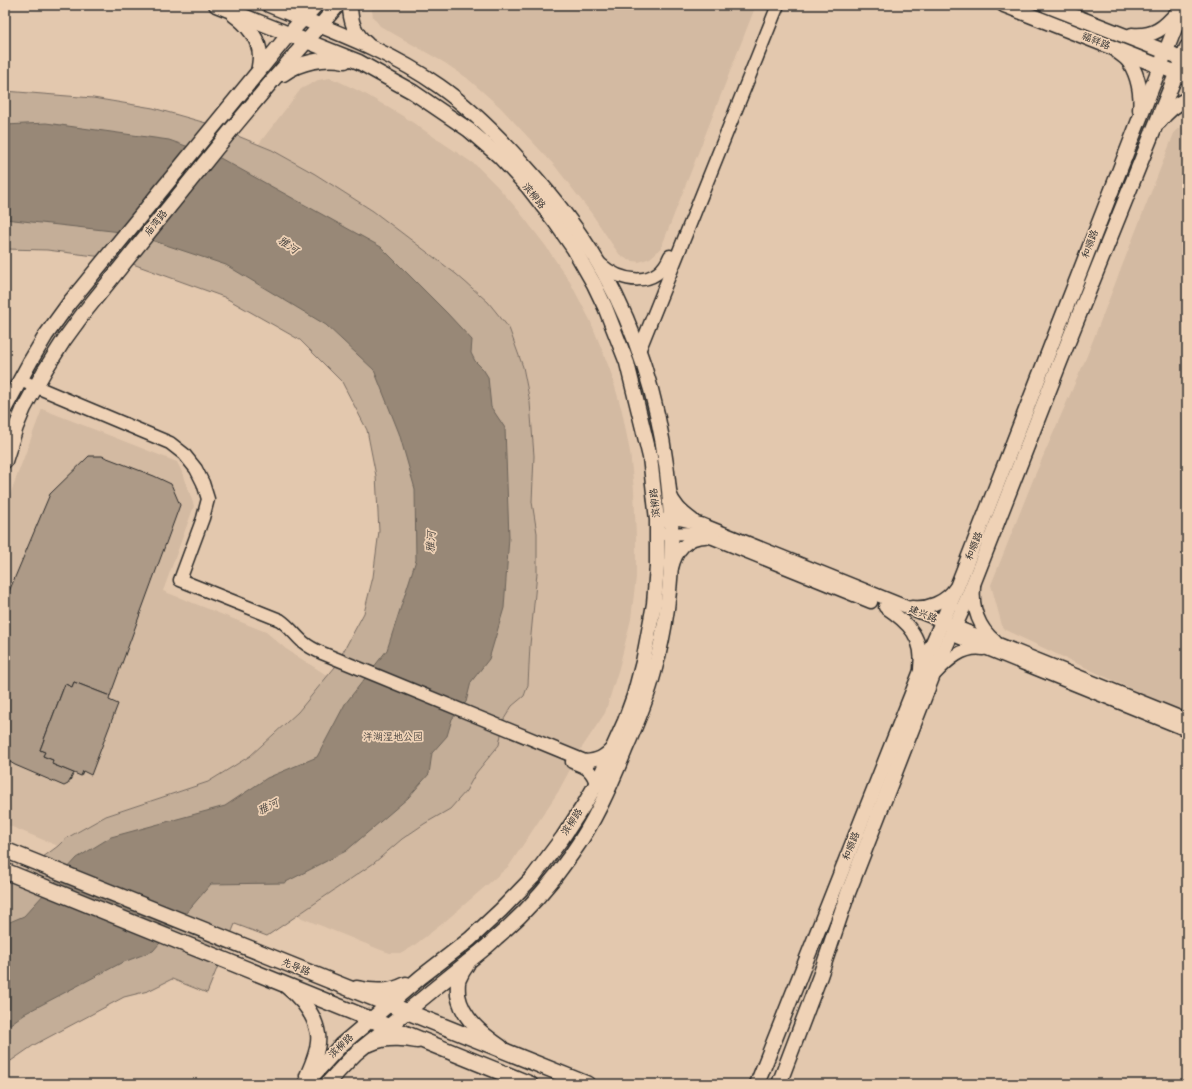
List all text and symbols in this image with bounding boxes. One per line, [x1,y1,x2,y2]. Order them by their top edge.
street label: 福祥路 [1080,30,1112,52]
street label: 滨柳路 [520,181,548,211]
street label: 庙湾路 [142,208,170,238]
street label: 和顺路 [1079,228,1101,260]
water label: 雅河 [275,233,302,258]
street label: 滨柳路 [647,487,663,519]
water label: 雅河 [424,529,438,553]
street label: 和顺路 [963,530,985,562]
street label: 建兴路 [907,603,939,625]
park label: 洋湖湿地公园 [363,731,423,743]
water label: 雅河 [255,795,283,818]
street label: 滨柳路 [559,806,585,838]
street label: 和顺路 [840,830,862,862]
street label: 先导路 [280,956,312,978]
street label: 滨柳路 [326,1031,356,1061]

